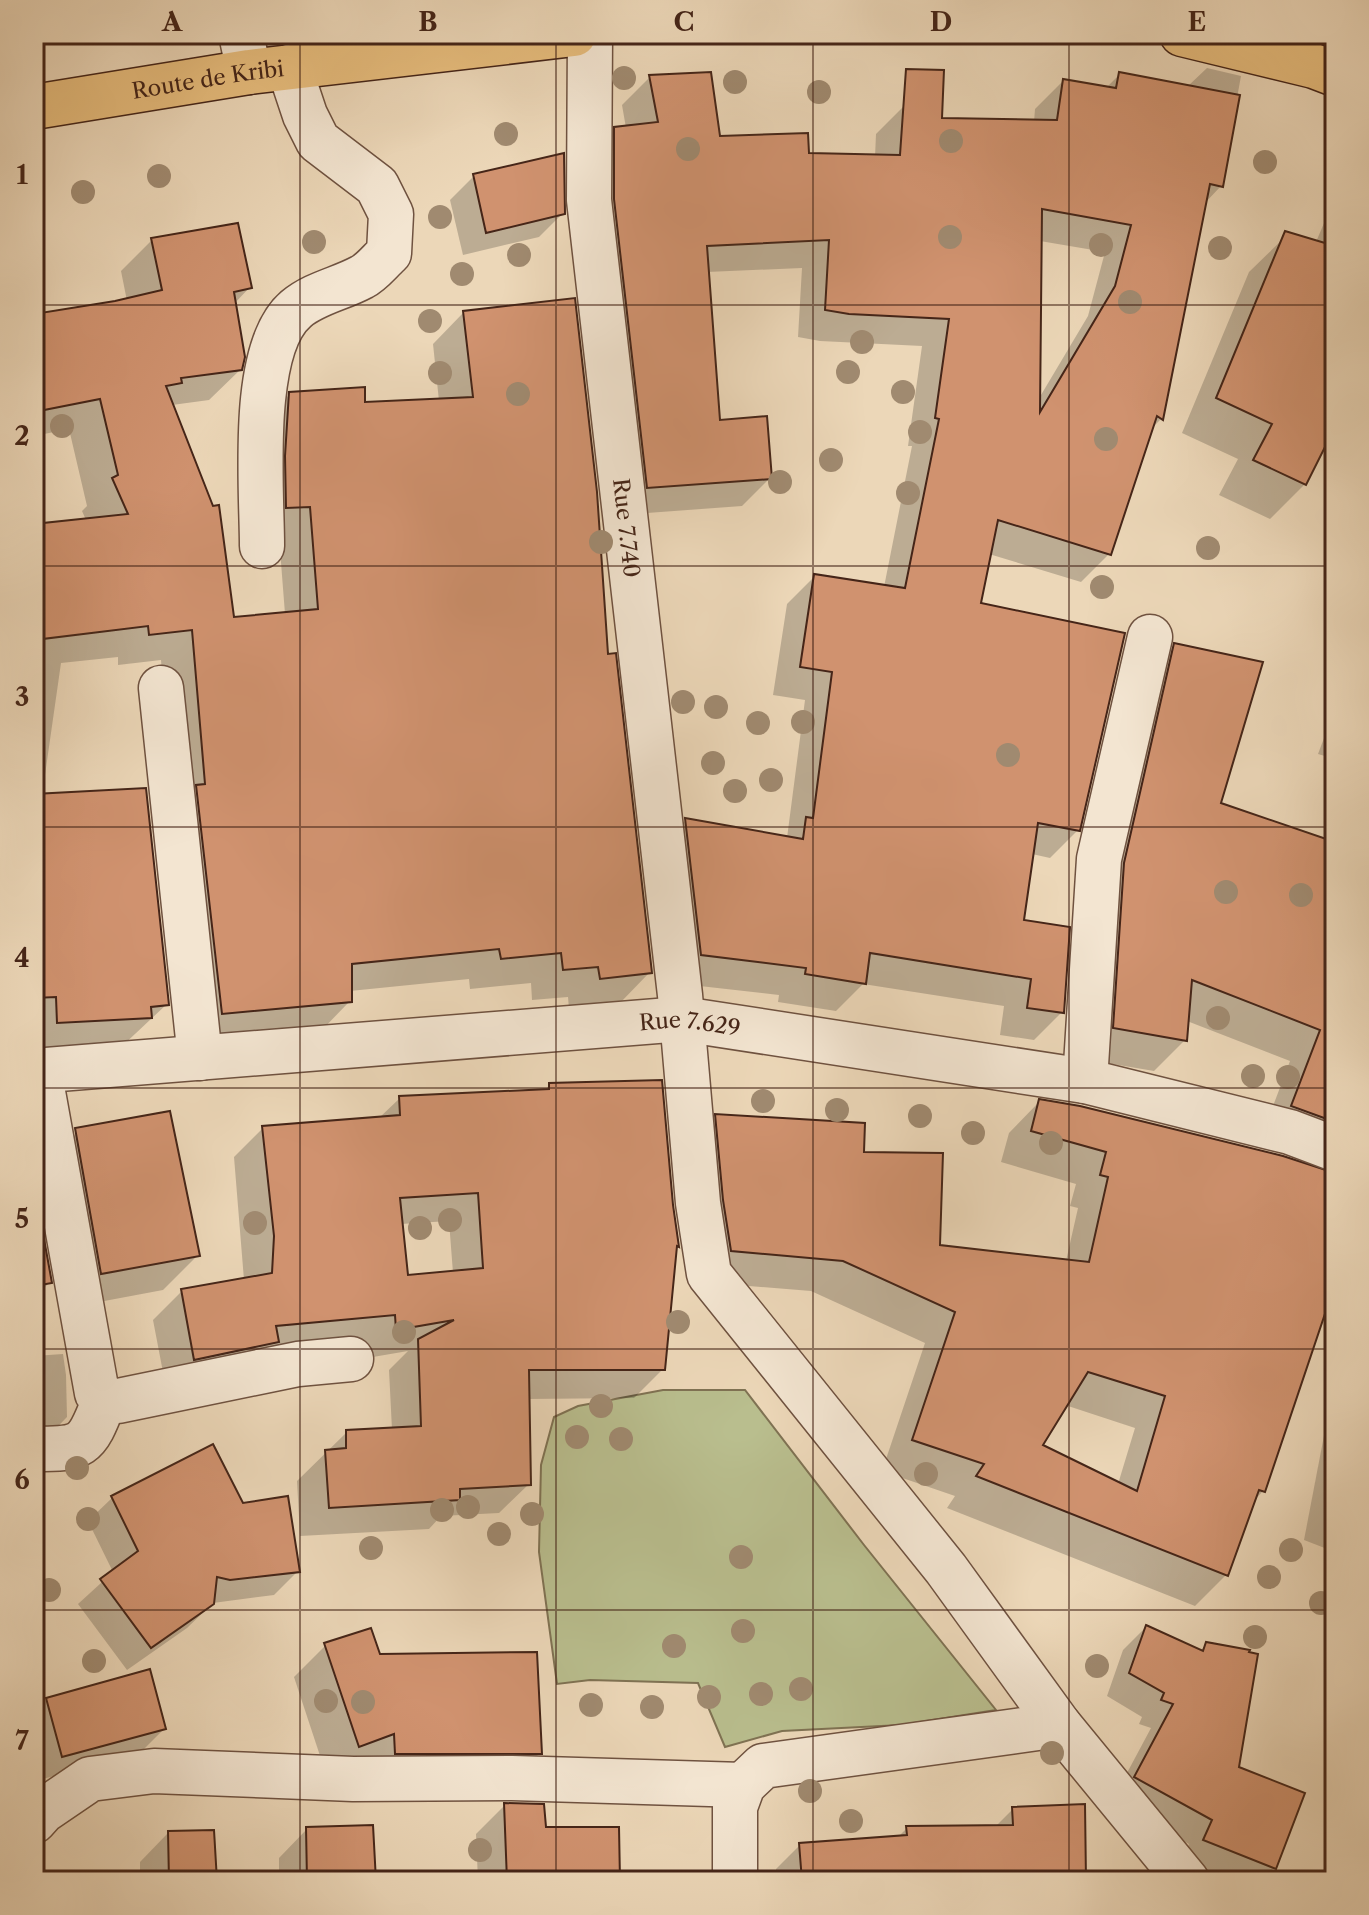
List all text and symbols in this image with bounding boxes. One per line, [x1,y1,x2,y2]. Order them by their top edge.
text: A [161,6,183,38]
text: B [418,6,438,38]
text: C [674,6,694,38]
text: D [930,6,952,38]
text: E [1188,6,1206,38]
street label: Route de Kribi [130,55,286,105]
text: 1 [16,159,28,191]
text: 2 [14,420,30,452]
street label: Rue 7.740 [607,477,645,579]
text: 3 [15,681,29,713]
text: 4 [14,942,30,974]
street label: Rue 7.629 [638,1006,742,1042]
text: 5 [15,1203,29,1235]
text: 6 [14,1464,30,1496]
text: 7 [15,1725,29,1757]

